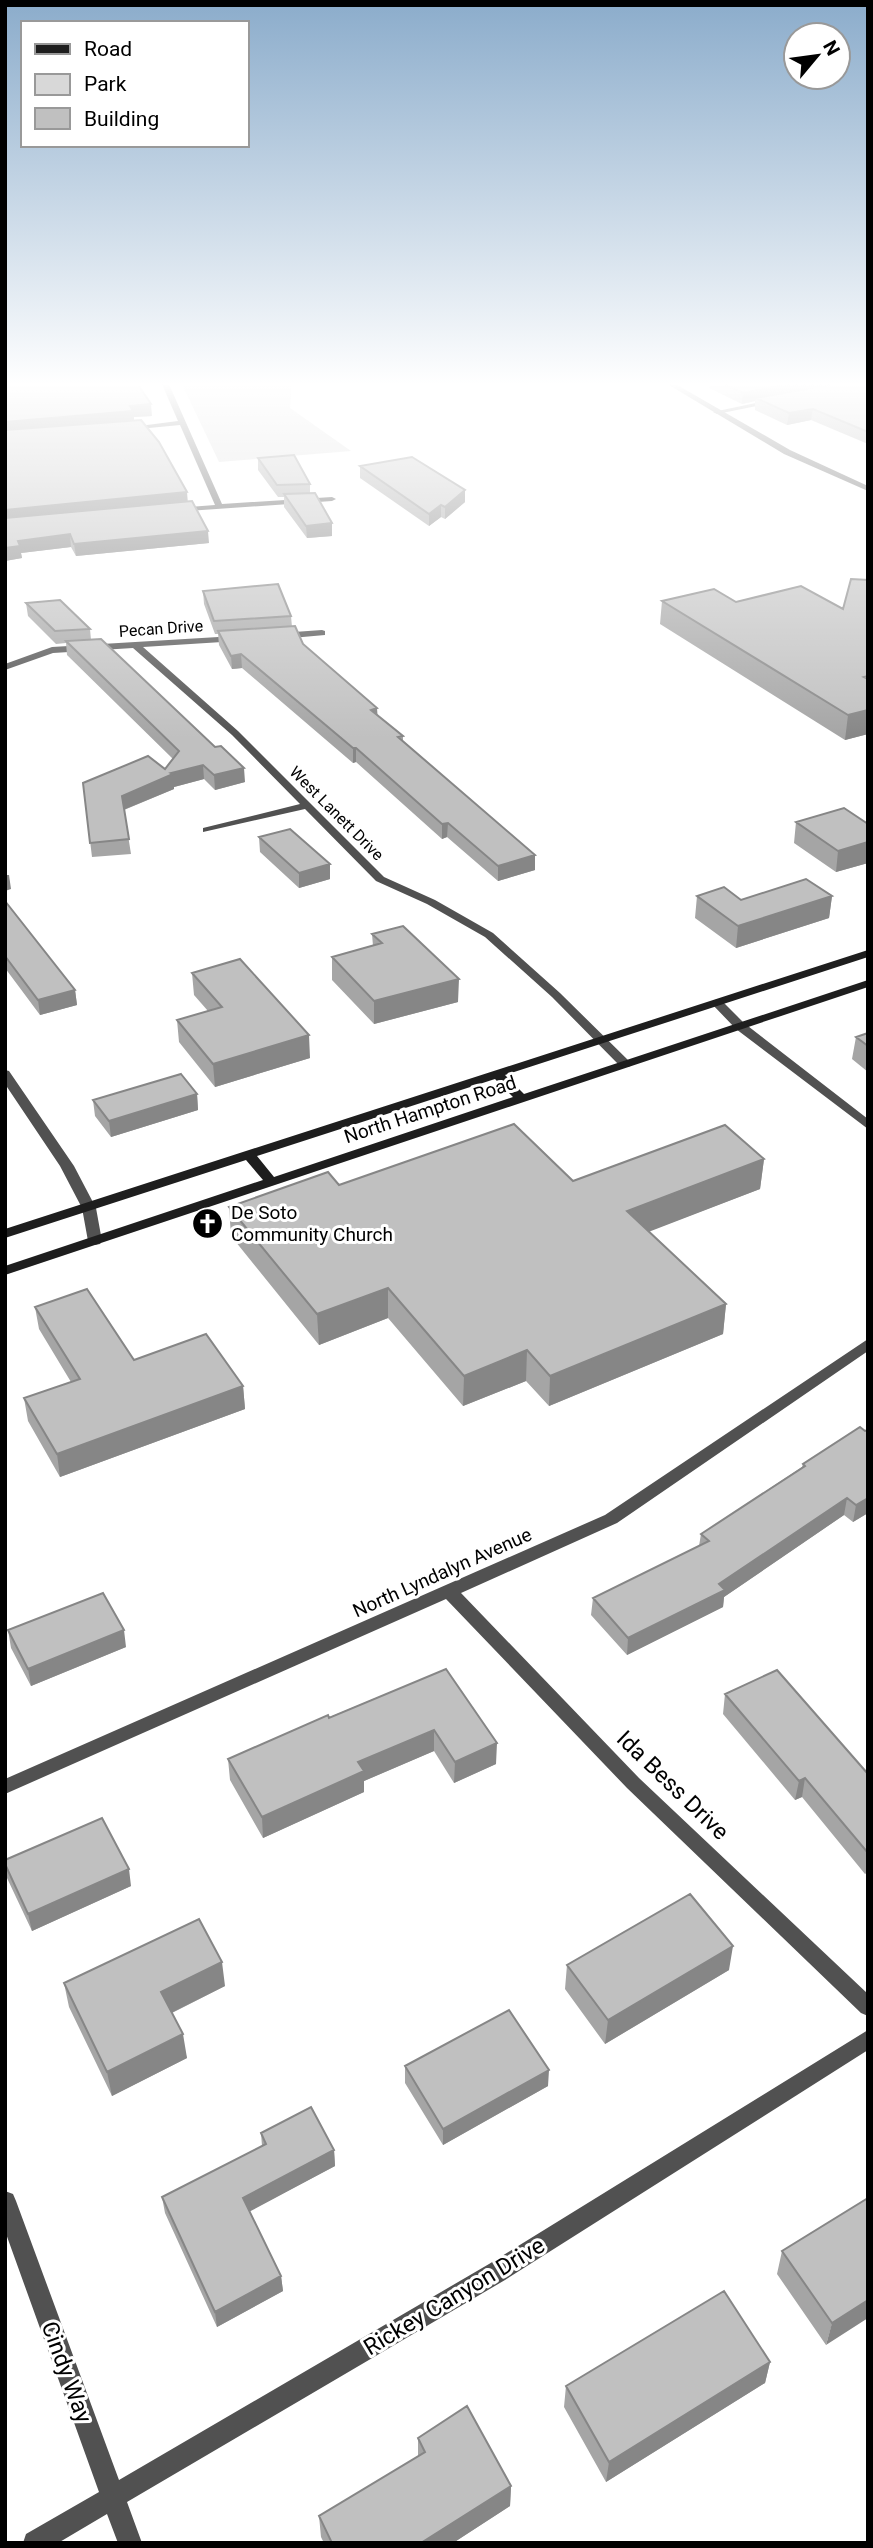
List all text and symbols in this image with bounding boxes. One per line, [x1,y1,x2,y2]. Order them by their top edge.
legend [21,21,248,147]
north arrow [782,21,852,91]
text: Road [84,37,132,61]
text: N [818,37,845,59]
text: Park [84,72,127,96]
text: Building [84,107,159,131]
street label: Pecan Drive [118,616,204,641]
street label: West Lanett Drive [286,762,388,864]
street label: North Hampton Road [341,1071,519,1148]
place label: De Soto Community Church [231,1201,393,1246]
church icon: De Soto Community Church [191,1206,225,1240]
street label: North Lyndalyn Avenue [349,1523,535,1622]
street label: Ida Bess Drive [611,1725,734,1845]
street label: Rickey Canyon Drive [359,2232,549,2361]
street label: Cindy Way [36,2318,97,2427]

